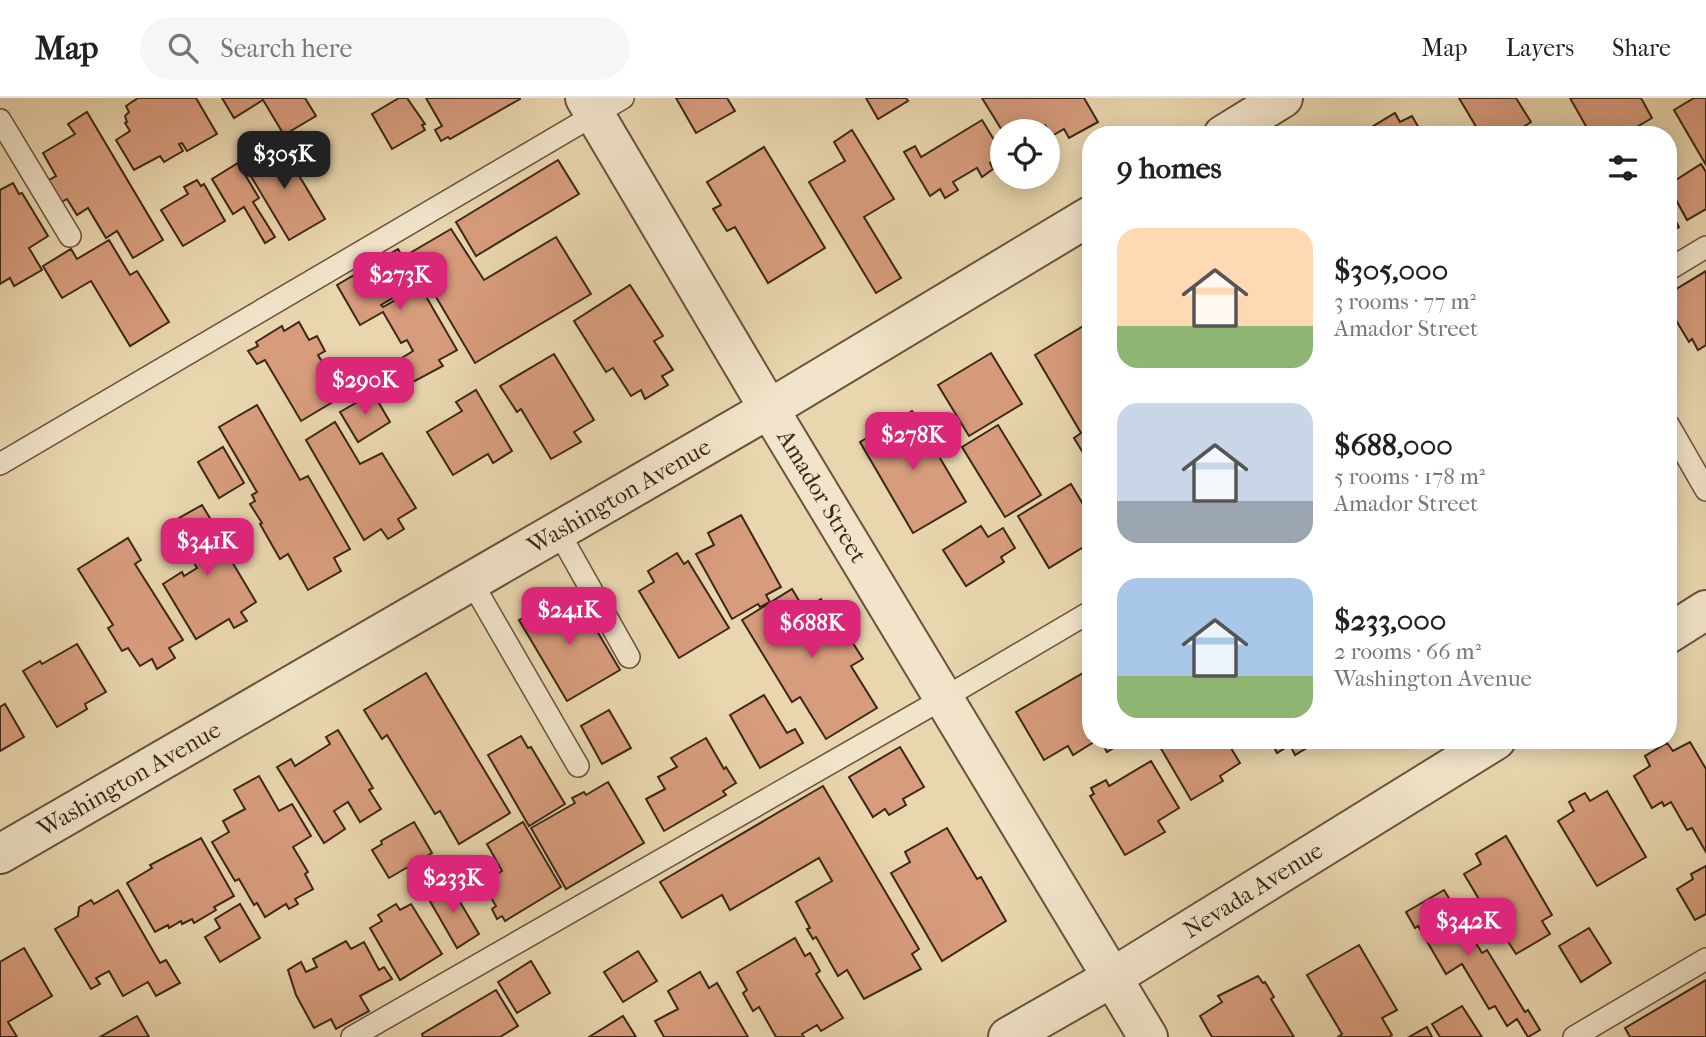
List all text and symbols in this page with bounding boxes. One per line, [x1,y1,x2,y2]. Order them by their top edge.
search box [140,17,630,80]
text: Map [35,29,98,68]
icon: search [164,29,202,67]
text: Search here [220,33,352,64]
text: Map [1422,34,1468,62]
text: Layers [1506,34,1574,62]
text: Share [1612,34,1671,62]
map controls [990,119,1060,189]
button: locate [990,119,1060,189]
pin: $305K [235,132,333,191]
text: $305K [253,140,315,167]
icon: filters [1604,149,1642,187]
text: 9 homes [1117,151,1222,186]
pin: $273K [351,252,449,312]
text: $305,000 [1334,253,1448,288]
icon: home [1173,256,1257,340]
text: $273K [369,261,431,288]
text: 3 rooms · 77 m² [1334,288,1476,315]
text: Amador Street [1334,315,1478,342]
pin: $290K [316,358,414,417]
text: $290K [332,366,398,393]
pin: $278K [864,412,962,472]
text: $278K [881,421,945,448]
street label: Amador Street [771,423,873,568]
text: $688,000 [1334,428,1453,463]
icon: home [1173,431,1257,515]
street label: Washington Avenue [522,432,716,560]
text: 5 rooms · 178 m² [1334,463,1485,490]
text: Amador Street [1334,490,1478,517]
pin: $341K [158,518,256,578]
text: $341K [177,527,237,554]
pin: $241K [520,588,618,647]
text: $241K [538,596,601,623]
pin: $688K [763,601,861,660]
text: $233,000 [1334,603,1446,638]
icon: home [1173,606,1257,690]
text: $688K [780,609,844,636]
text: 2 rooms · 66 m² [1334,638,1481,665]
text: Washington Avenue [1334,665,1532,692]
street label: Washington Avenue [32,715,226,843]
street label: Nevada Avenue [1178,836,1328,944]
pin: $233K [404,856,502,915]
text: $233K [423,864,483,891]
pin: $342K [1419,898,1517,958]
text: $342K [1436,907,1500,934]

